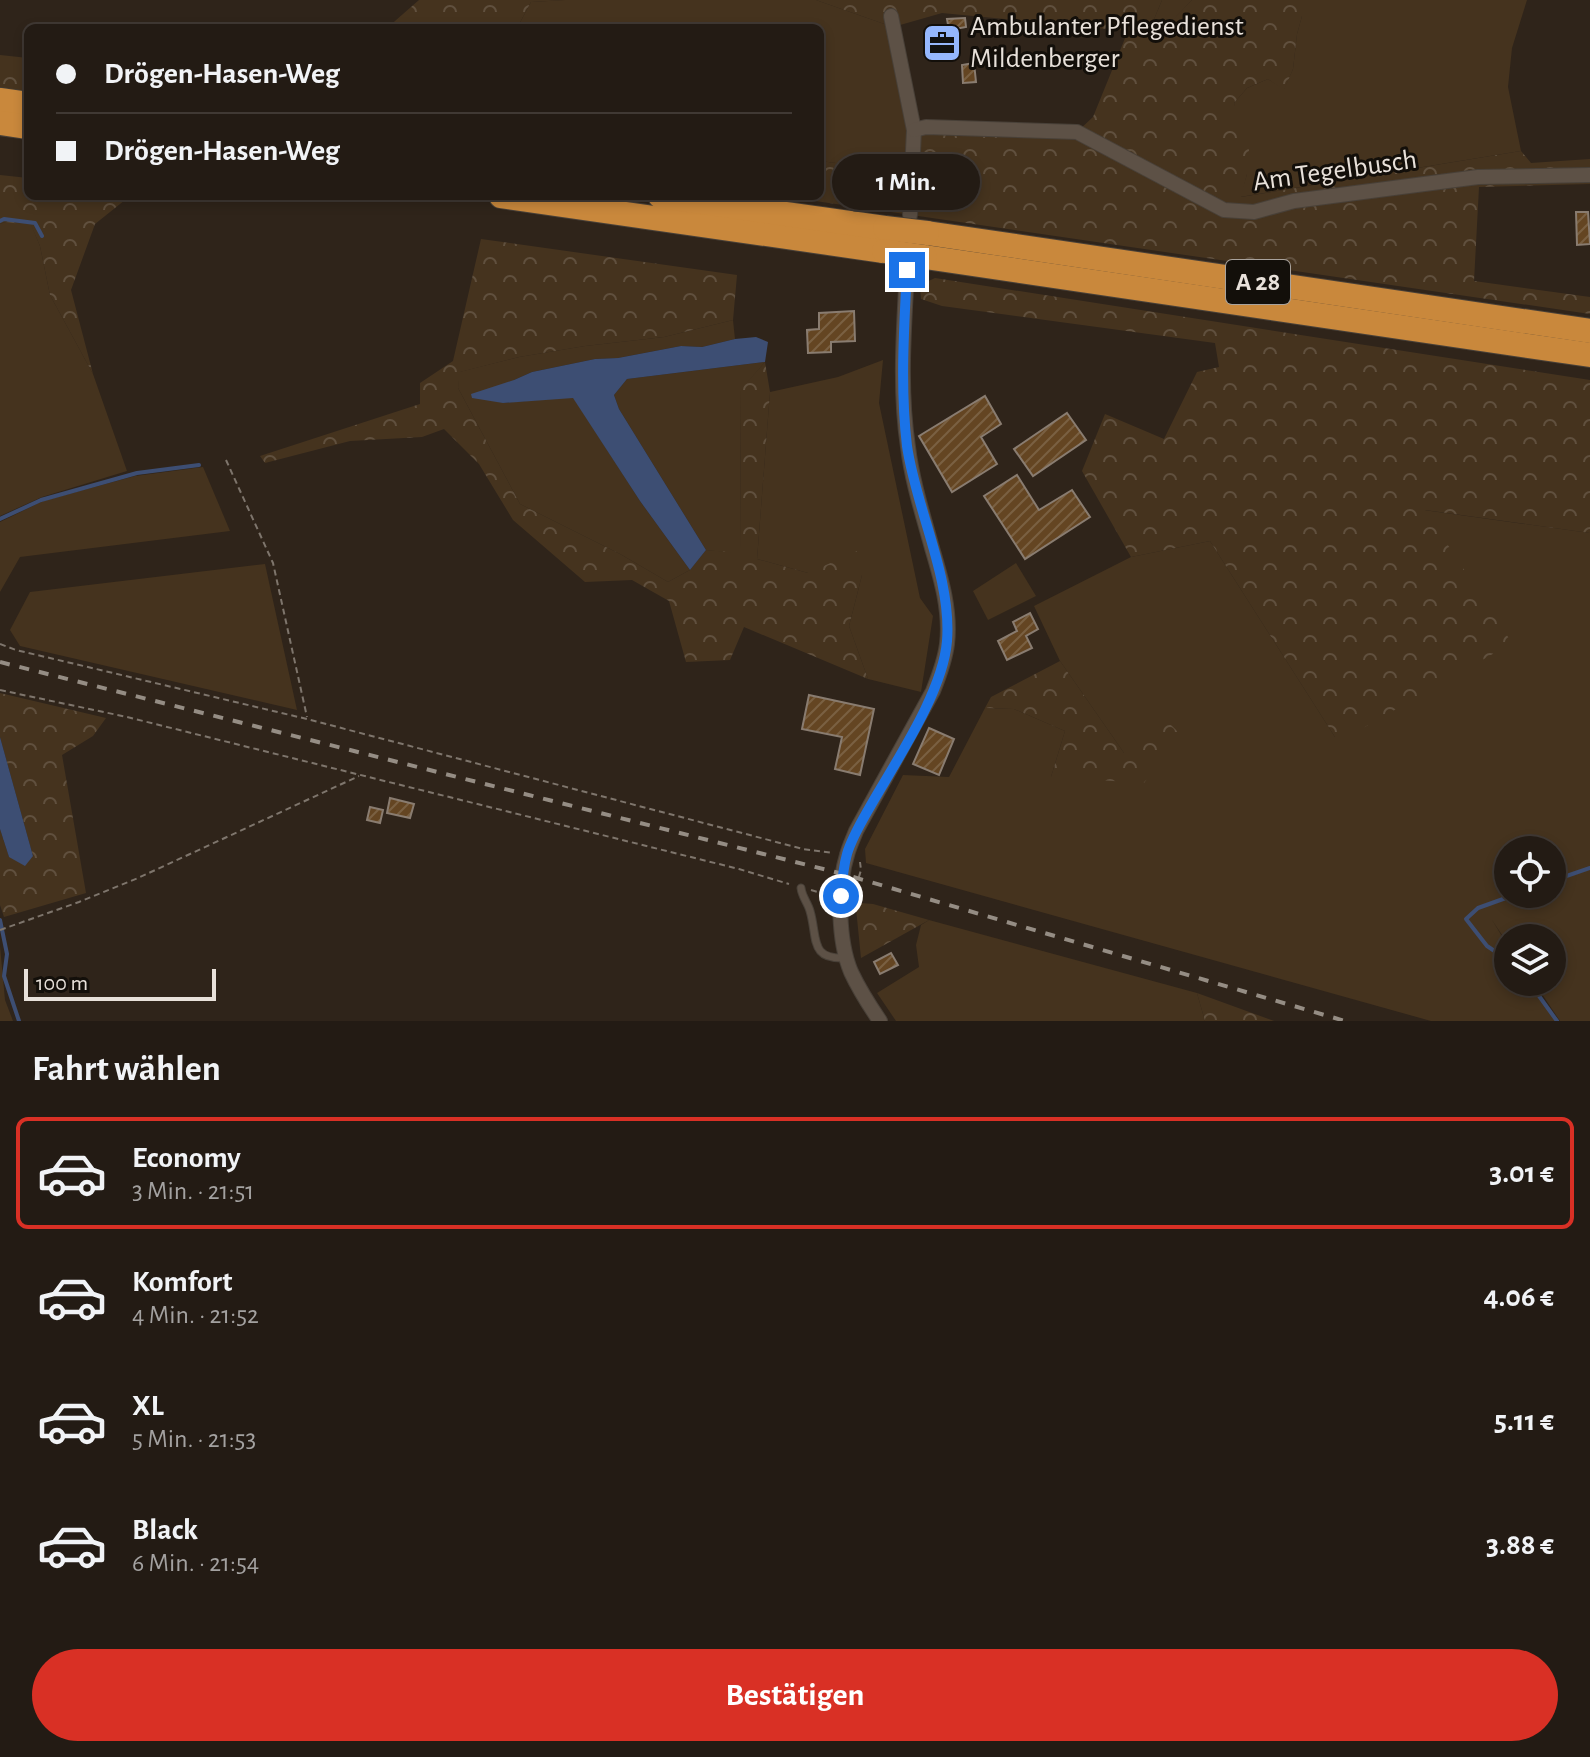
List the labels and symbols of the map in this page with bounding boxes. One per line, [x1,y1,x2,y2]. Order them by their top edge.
place label: Ambulanter Pflegedienst Mildenberger [970,13,1244,73]
office icon: Ambulanter Pflegedienst Mildenberger [921,22,963,64]
street label: Am Tegelbusch [1251,146,1419,196]
callout: 1 Min. [833,154,981,210]
route end [889,252,925,288]
road number: A 28 [1226,260,1290,304]
route start [823,878,859,914]
scale bar [24,965,216,1001]

